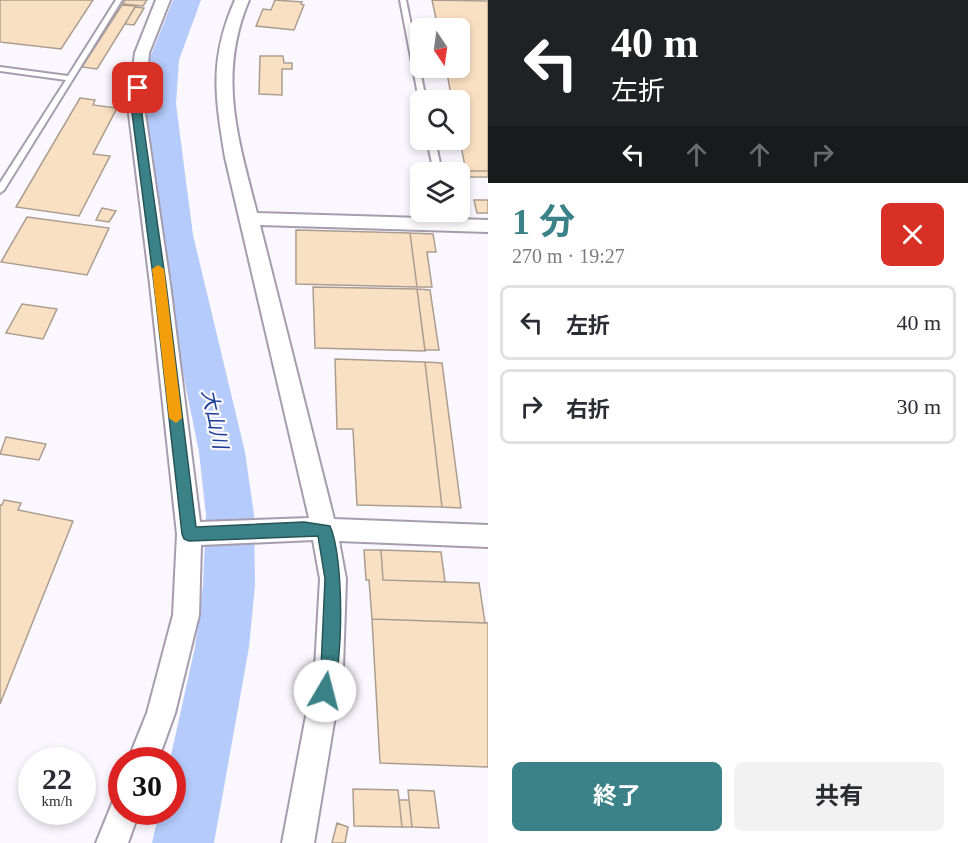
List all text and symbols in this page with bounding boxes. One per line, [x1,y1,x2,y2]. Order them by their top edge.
north arrow [410,18,470,78]
map controls [410,18,470,222]
text: 40 m [611,20,699,66]
icon: left [512,24,590,102]
pin [112,62,163,113]
icon: arrive [121,71,154,104]
text: 左折 [611,76,665,106]
button: search [410,90,470,150]
icon: left [617,138,650,171]
icon: ahead [680,138,713,171]
icon: ahead [743,138,776,171]
icon: right [806,138,839,171]
button: layers [410,162,470,222]
text: 1 分 [512,202,575,242]
button: close [881,203,944,266]
text: 270 m · 19:27 [512,245,625,267]
icon: left [515,306,548,339]
text: 40 m [896,310,941,335]
text: 左折 [566,313,610,338]
water label: 大山川 [198,387,232,453]
icon: right [515,390,548,423]
text: 30 m [896,394,941,419]
text: 右折 [566,397,610,422]
position arrow [293,659,357,723]
speed limit sign: 30 [108,747,186,825]
text: 22 [42,762,72,795]
button: 終了 [512,762,722,831]
button: 共有 [734,762,944,831]
text: km/h [42,793,72,809]

